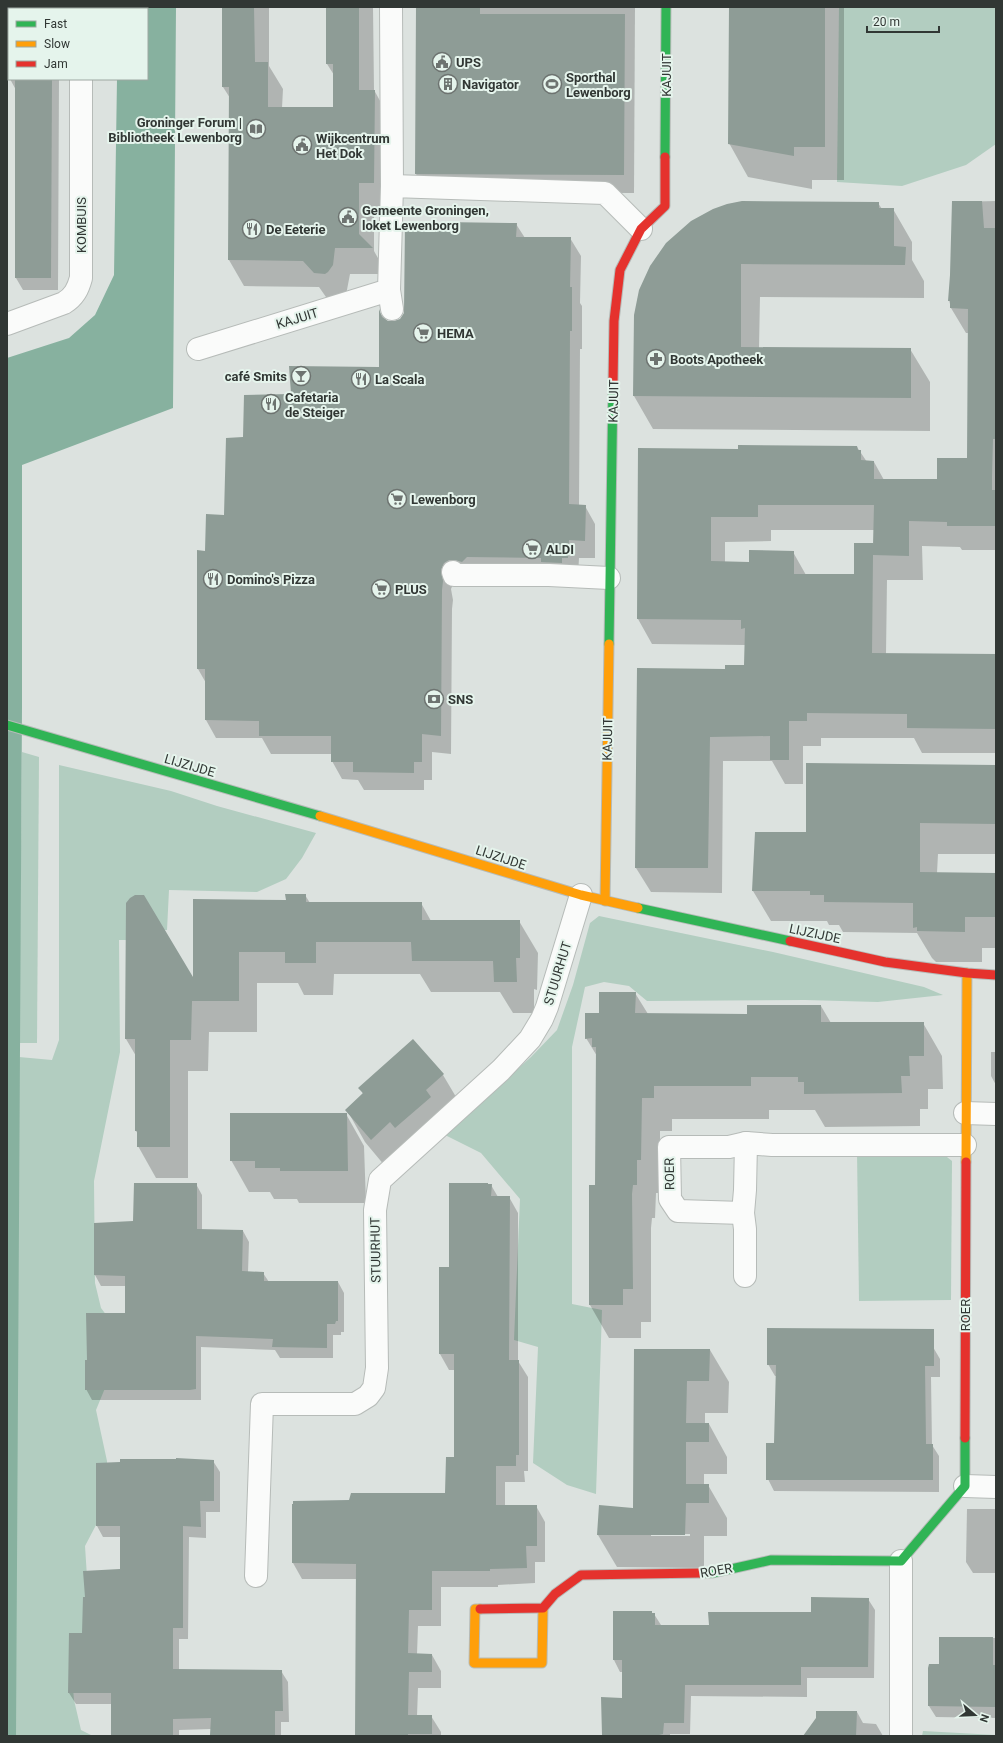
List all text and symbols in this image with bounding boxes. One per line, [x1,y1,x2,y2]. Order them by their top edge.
legend [8,8,148,80]
scale bar [867,8,939,34]
text: 20 m [873,15,900,29]
text: Fast [44,17,67,31]
text: Slow [44,37,70,51]
public building icon: UPS [431,51,453,73]
street label: KAJUIT [659,53,674,97]
place label: UPS [456,55,481,70]
text: Jam [44,57,68,71]
place label: Sporthal Lewenborg [566,70,631,100]
building icon: Navigator [437,73,459,95]
sports icon: Sporthal Lewenborg [541,73,563,95]
place label: Navigator [462,77,519,92]
place label: Groninger Forum | Bibliotheek Lewenborg [108,115,242,145]
library icon: Groninger Forum | Bibliotheek Lewenborg [245,118,267,140]
place label: Wijkcentrum Het Dok [316,131,390,161]
public building icon: Wijkcentrum Het Dok [291,134,313,156]
street label: KOMBUIS [74,197,89,253]
place label: Gemeente Groningen, loket Lewenborg [362,203,489,233]
public building icon: Gemeente Groningen, loket Lewenborg [337,206,359,228]
restaurant icon: De Eeterie [241,218,263,240]
place label: De Eeterie [266,222,326,237]
street label: KAJUIT [274,305,320,332]
supermarket icon: HEMA [412,322,434,344]
place label: HEMA [437,326,474,341]
pharmacy icon: Boots Apotheek [645,348,667,370]
place label: Boots Apotheek [670,352,764,367]
bar icon: café Smits [290,365,312,387]
restaurant icon: La Scala [350,368,372,390]
place label: café Smits [225,369,287,384]
place label: La Scala [375,372,424,387]
street label: KAJUIT [606,379,621,423]
place label: Cafetaria de Steiger [285,390,345,420]
restaurant icon: Cafetaria de Steiger [260,393,282,415]
supermarket icon: Lewenborg [386,488,408,510]
place label: Lewenborg [411,492,476,507]
supermarket icon: ALDI [521,538,543,560]
place label: ALDI [546,542,574,557]
restaurant icon: Domino's Pizza [202,568,224,590]
place label: Domino's Pizza [227,572,315,587]
supermarket icon: PLUS [370,578,392,600]
place label: PLUS [395,582,427,597]
bank icon: SNS [423,688,445,710]
place label: SNS [448,692,473,707]
street label: KAJUIT [600,717,615,761]
street label: LIJZIJDE [163,751,217,780]
street label: LIJZIJDE [474,842,528,873]
street label: LIJZIJDE [788,921,842,946]
street label: STUURHUT [541,939,574,1007]
street label: ROER [662,1158,677,1190]
street label: STUURHUT [367,1217,384,1283]
street label: ROER [958,1299,973,1331]
street label: ROER [699,1560,733,1581]
north arrow [955,1695,995,1735]
text: N [976,1712,991,1724]

